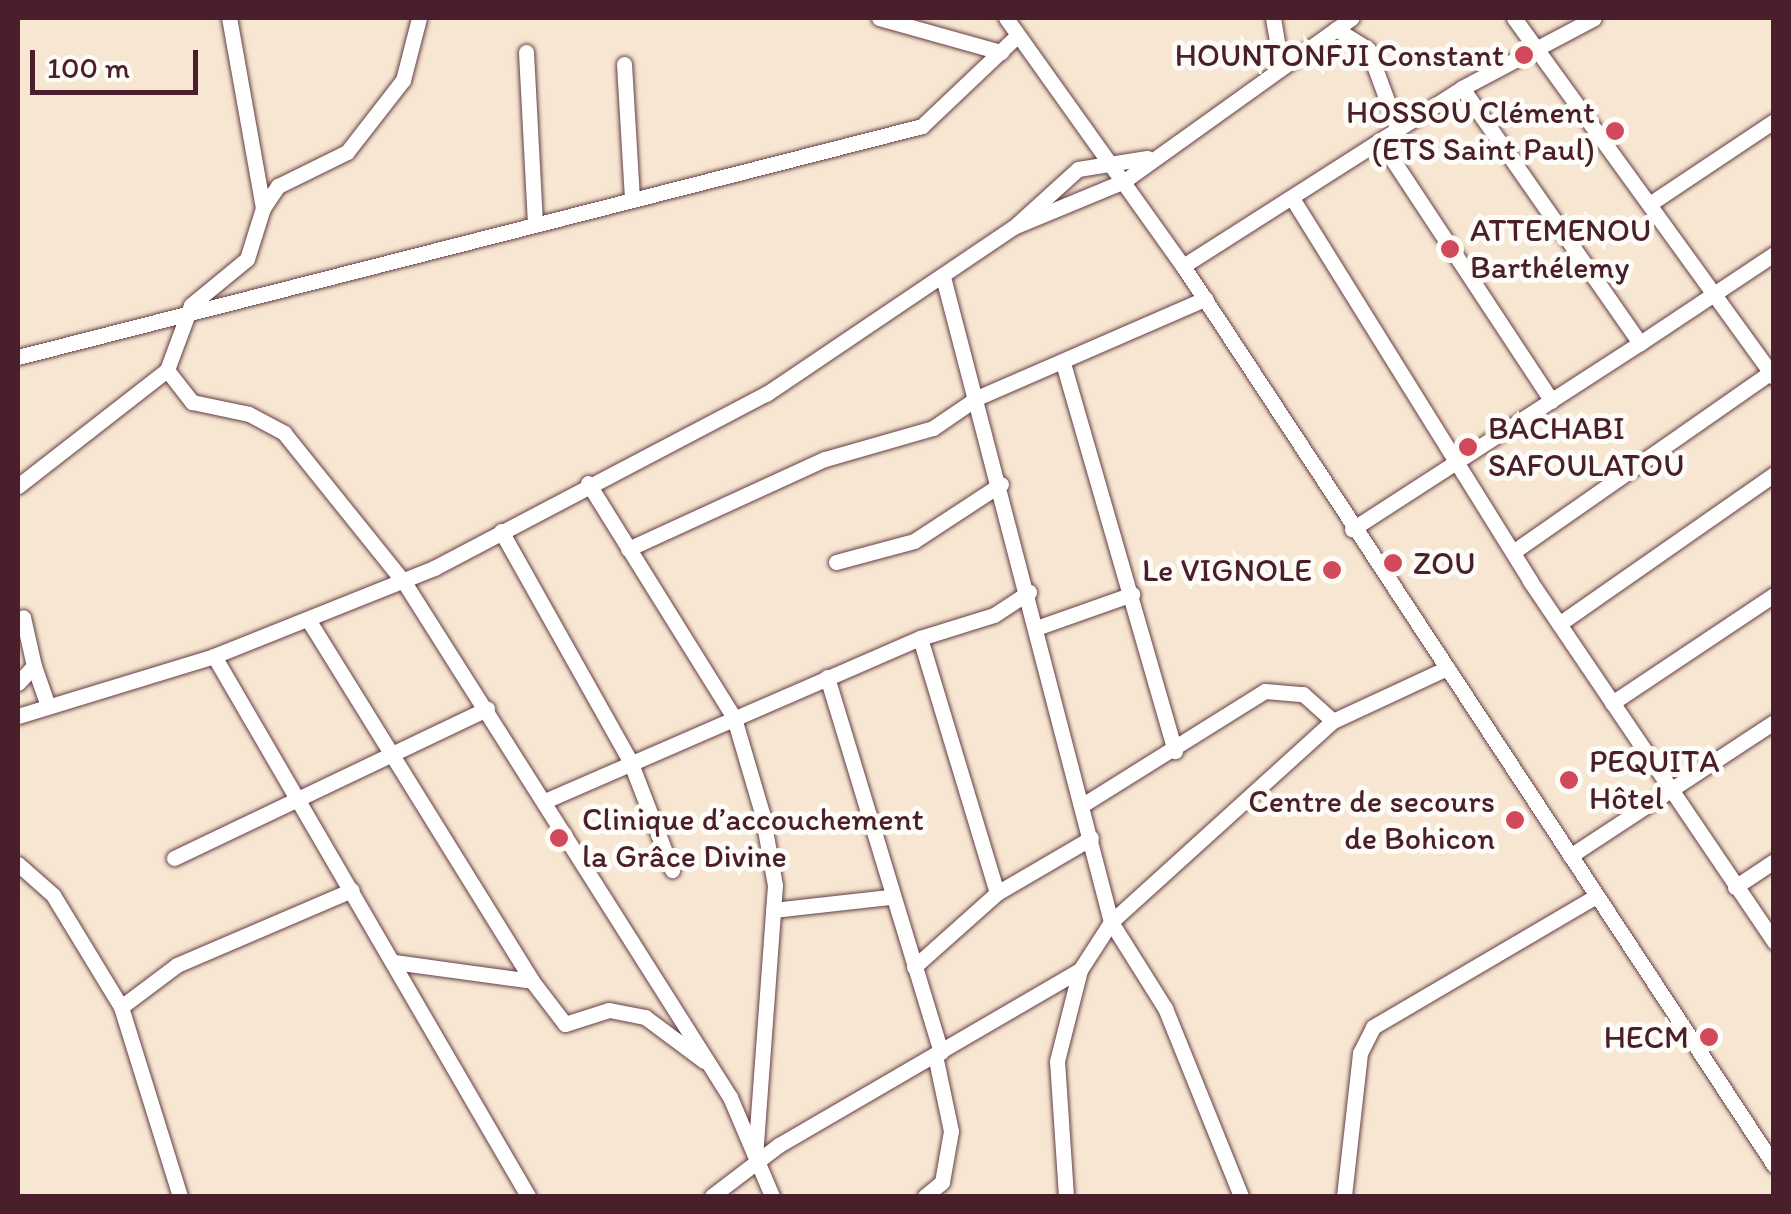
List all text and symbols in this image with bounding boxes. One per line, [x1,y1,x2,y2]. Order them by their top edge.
scale bar [35,30,202,92]
place label: HOUNTONFJI Constant [1175,36,1504,74]
marker: HOUNTONFJI Constant [1513,44,1535,66]
text: 100 m [47,49,130,86]
place label: HOSSOU Clément (ETS Saint Paul) [1346,94,1595,169]
marker: HOSSOU Clément (ETS Saint Paul) [1604,120,1626,142]
place label: ATTEMENOU Barthélemy [1470,212,1651,287]
marker: ATTEMENOU Barthélemy [1439,238,1461,260]
place label: BACHABI SAFOULATOU [1488,410,1684,485]
marker: BACHABI SAFOULATOU [1457,436,1479,458]
place label: ZOU [1413,544,1475,582]
place label: Le VIGNOLE [1142,551,1312,589]
marker: ZOU [1382,552,1404,574]
marker: Le VIGNOLE [1321,559,1343,581]
place label: PEQUITA Hôtel [1589,743,1720,818]
marker: PEQUITA Hôtel [1558,769,1580,791]
place label: Centre de secours de Bohicon [1249,783,1495,858]
place label: Clinique d’accouchement la Grâce Divine [582,801,925,876]
marker: Centre de secours de Bohicon [1504,809,1526,831]
marker: Clinique d’accouchement la Grâce Divine [546,825,572,851]
place label: HECM [1604,1018,1689,1056]
marker: HECM [1698,1026,1720,1048]

